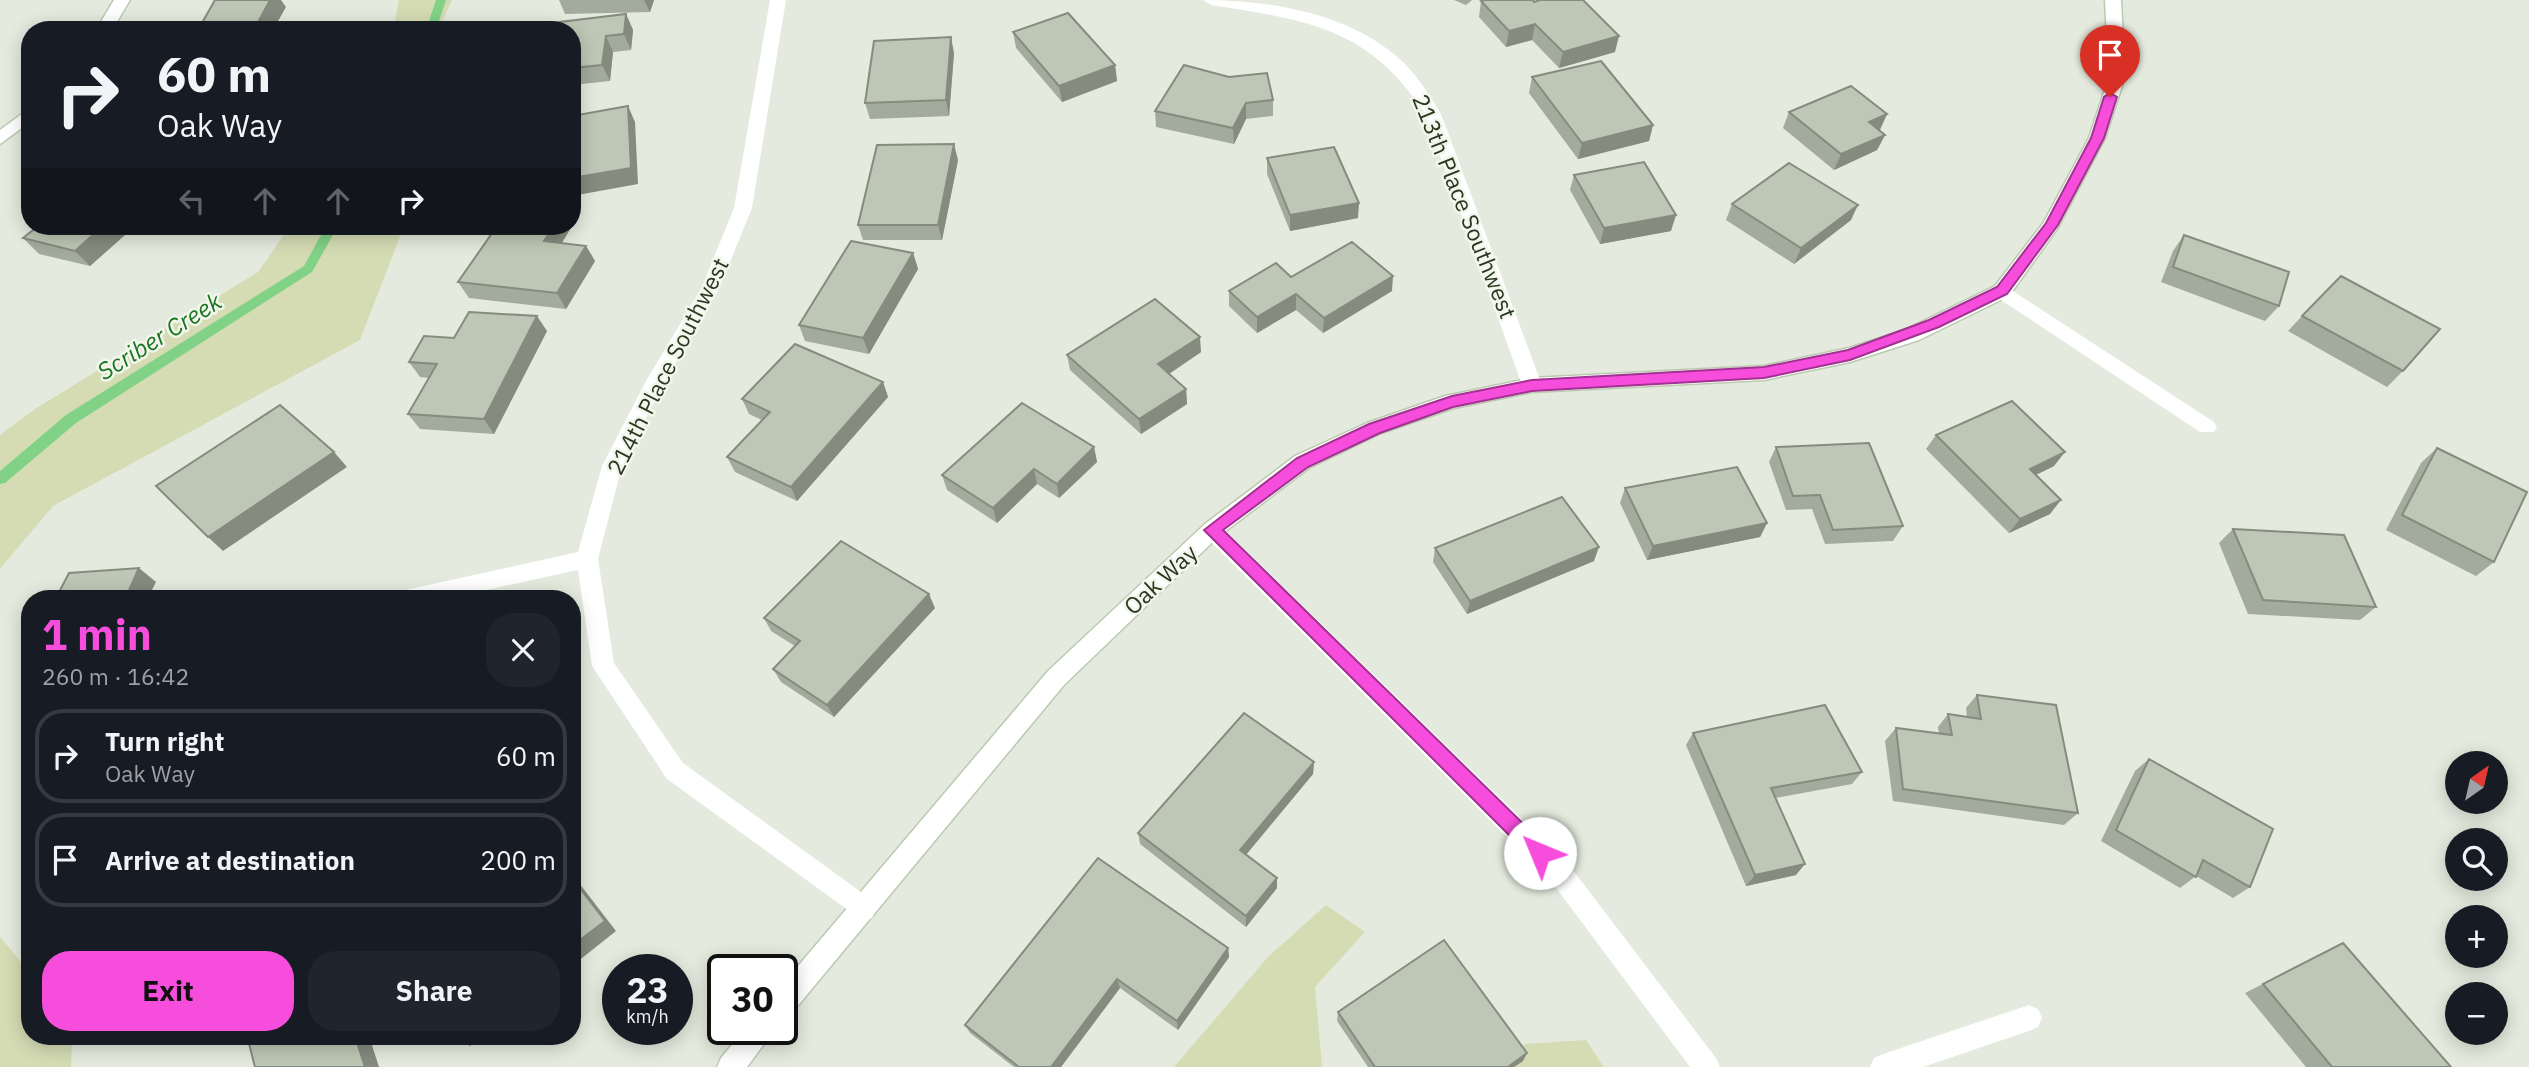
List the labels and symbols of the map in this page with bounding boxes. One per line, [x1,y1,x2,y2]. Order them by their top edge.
pin [2080,25,2140,97]
street label: 213th Place Southwest [1406,89,1524,323]
street label: 214th Place Southwest [599,252,735,480]
water label: Scriber Creek [91,285,228,387]
street label: Oak Way [1117,537,1204,621]
north arrow [2445,751,2508,814]
position arrow [1503,816,1577,890]
speed limit sign: 30 [707,954,798,1045]

